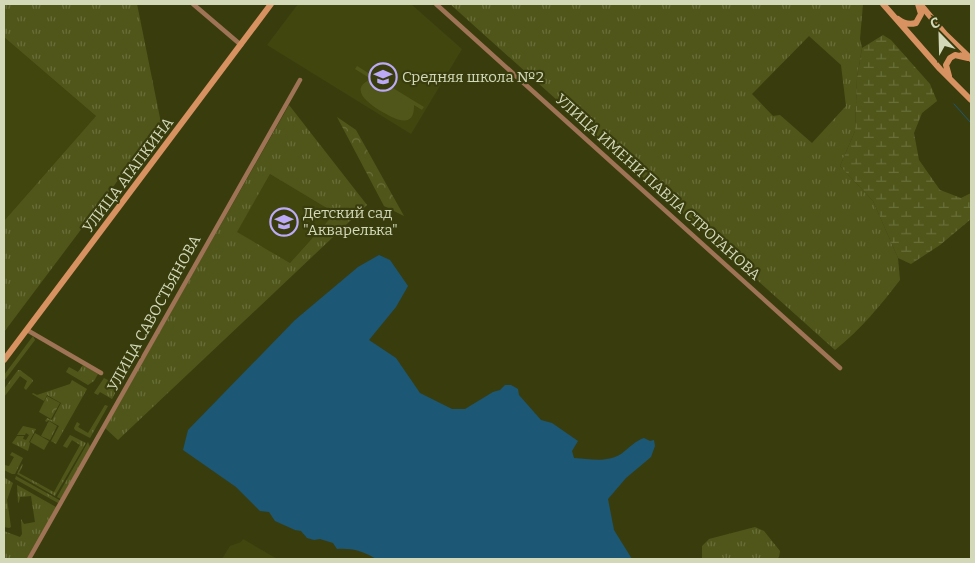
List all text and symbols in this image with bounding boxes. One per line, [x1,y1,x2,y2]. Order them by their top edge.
north arrow [915,10,965,60]
text: С [928,14,943,33]
school or university icon: Средняя школа №2 [368,62,398,92]
place label: Средняя школа №2 [402,68,544,86]
street label: УЛИЦА ИМЕНИ ПАВЛА СТРОГАНОВА [552,90,764,284]
street label: УЛИЦА АГАПКИНА [79,114,177,236]
place label: Детский сад "Акварелька" [303,204,398,239]
school or university icon: Детский сад "Акварелька" [269,207,299,237]
street label: УЛИЦА САВОСТЬЯНОВА [104,232,205,394]

